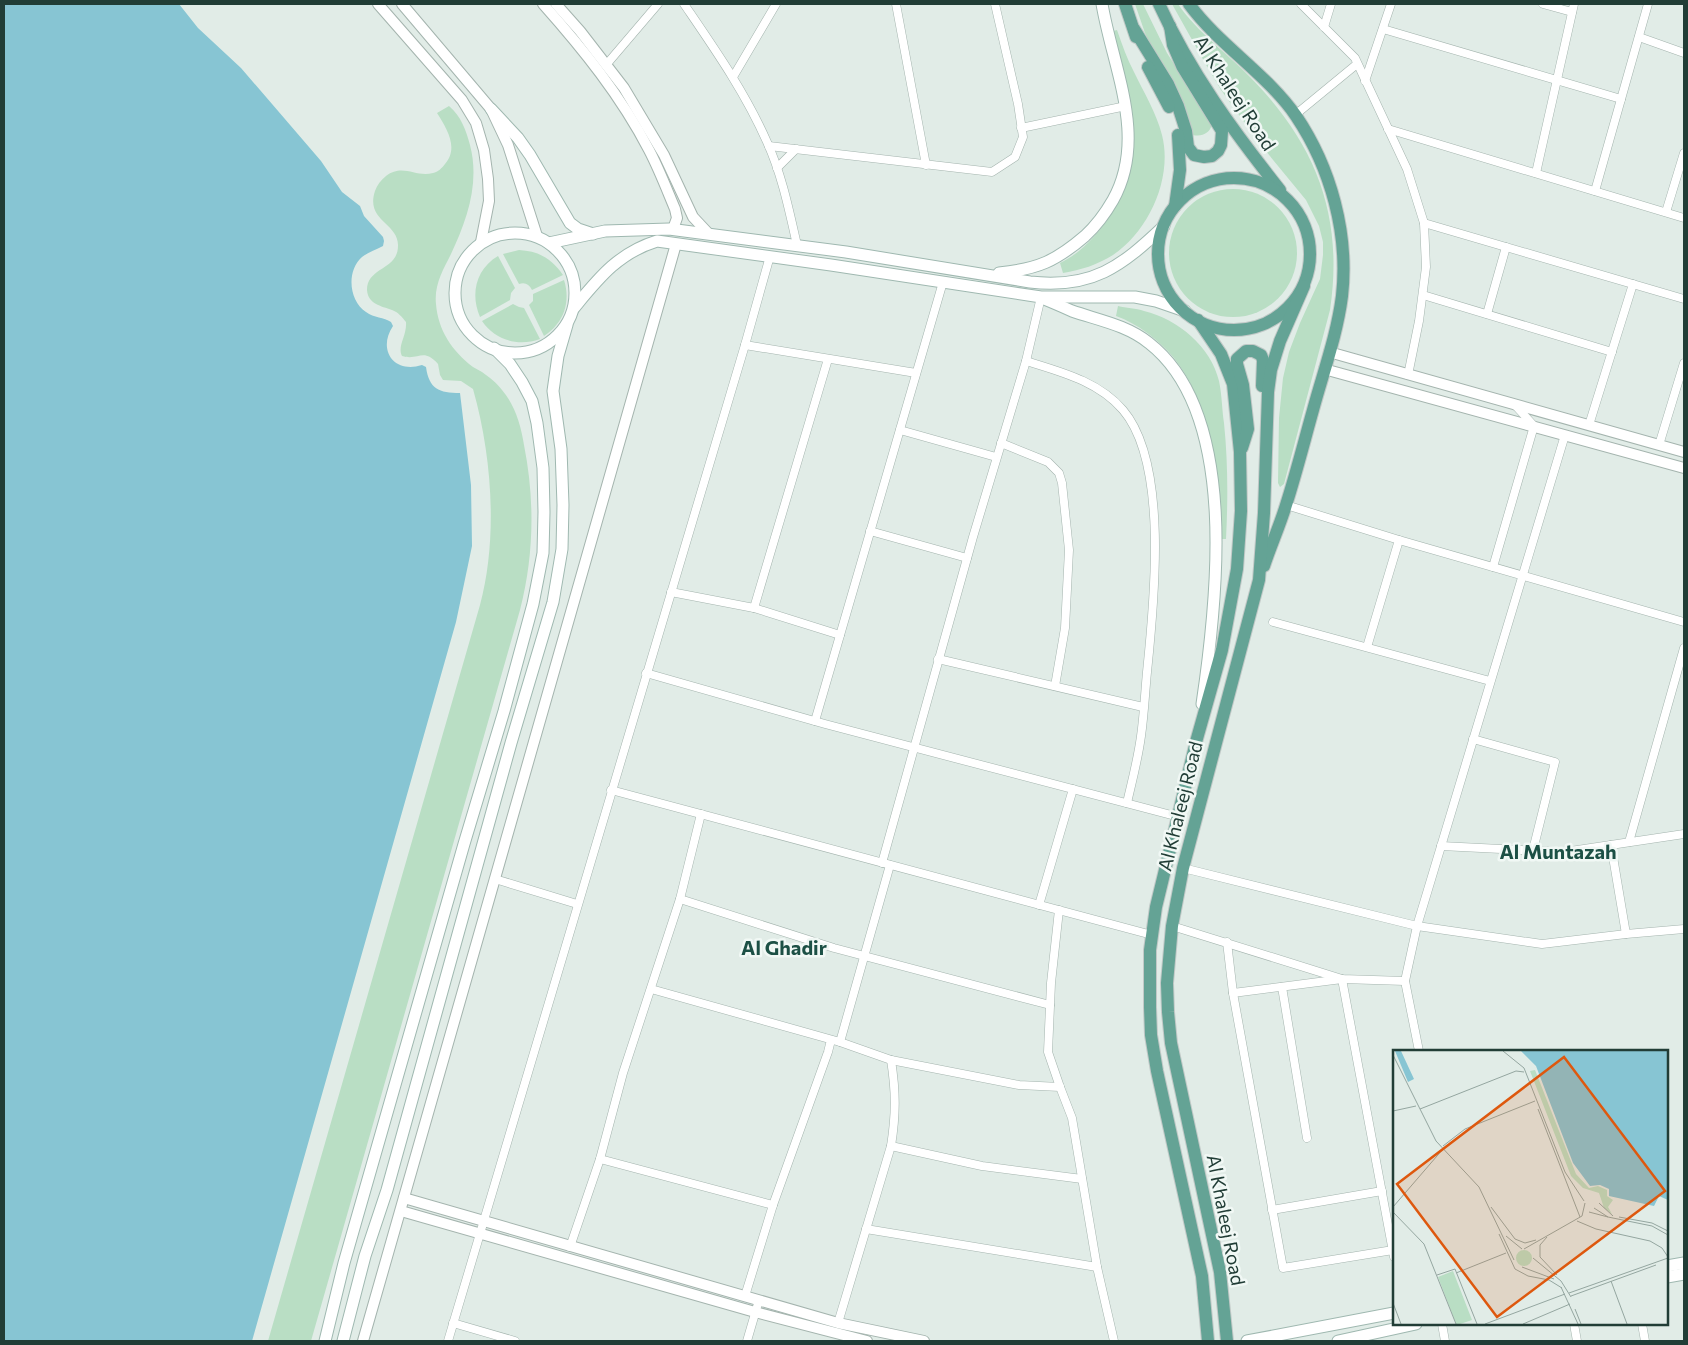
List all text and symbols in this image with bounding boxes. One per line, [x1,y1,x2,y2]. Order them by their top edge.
street label: Al Khaleej Road [1190,31,1281,155]
street label: Al Khaleej Road [1152,739,1207,873]
district label: Al Muntazah [1499,839,1617,863]
district label: Al Ghadir [741,935,827,959]
inset map [1393,1050,1668,1325]
street label: Al Khaleej Road [1203,1152,1250,1287]

